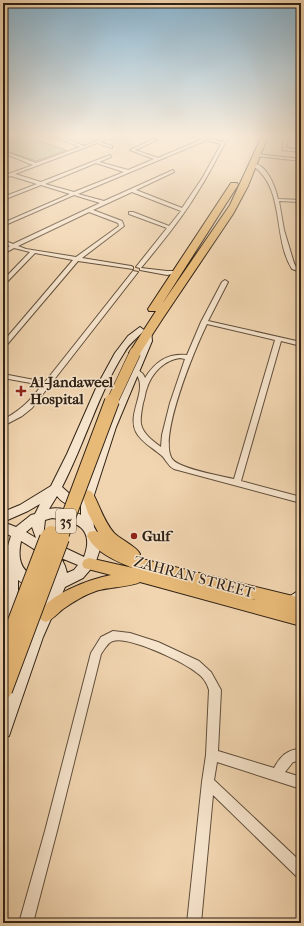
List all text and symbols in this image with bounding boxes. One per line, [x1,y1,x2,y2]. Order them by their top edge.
place label: Al-Jandaweel Hospital [29,373,114,408]
marker: Al-Jandaweel Hospital [15,385,27,397]
road number: 35 [56,509,76,533]
place label: Gulf [142,527,174,545]
marker: Gulf [129,531,139,541]
street label: ZAHRAN STREET [132,552,257,602]

